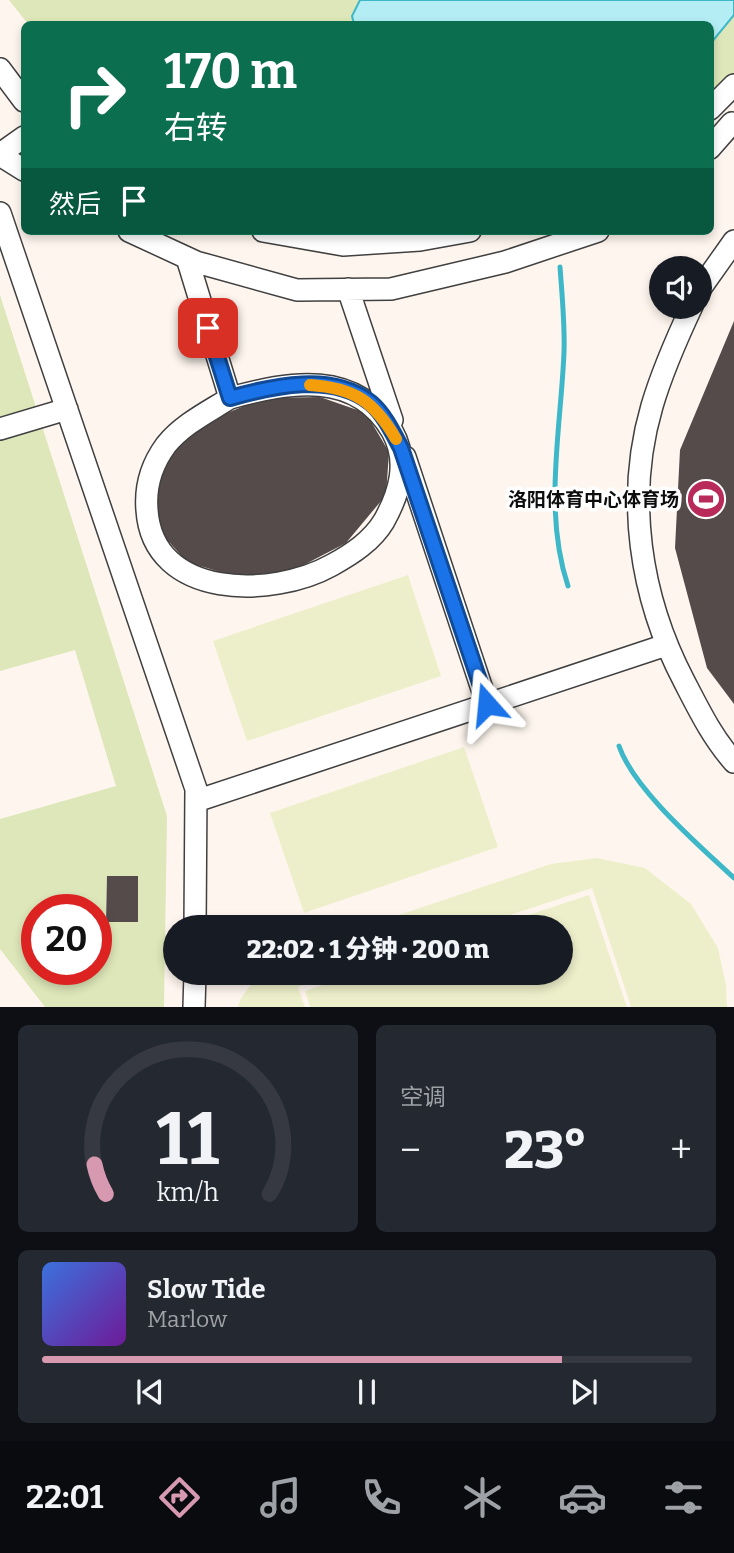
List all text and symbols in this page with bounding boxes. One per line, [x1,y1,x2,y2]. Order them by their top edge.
text: 170 m [164,42,297,101]
icon: right [49,49,140,140]
text: 右转 [164,109,228,147]
icon: arrive [115,182,153,220]
text: 然后 [49,189,101,220]
map controls [649,256,712,319]
button: sound [649,256,712,319]
pin [178,298,238,358]
icon: arrive [189,309,227,347]
sports icon: 洛阳体育中心体育场 [685,478,727,520]
place label: 洛阳体育中心体育场 [508,488,679,511]
position arrow [450,667,524,741]
speed limit sign: 20 [21,894,112,985]
text: 22:02 · 1 分钟 · 200 m [247,934,489,965]
text: 空调 [400,1083,446,1111]
text: 11 [157,1097,220,1184]
text: 23° [504,1119,587,1182]
text: − [400,1127,421,1173]
text: + [670,1127,692,1173]
text: km/h [157,1178,219,1208]
text: Slow Tide [147,1274,266,1305]
text: Marlow [147,1305,227,1333]
icon: previous [131,1373,169,1411]
icon: pause [348,1373,386,1411]
icon: next [565,1373,603,1411]
icon: directions [155,1473,204,1522]
icon: music [256,1473,305,1522]
icon: phone [357,1473,406,1522]
icon: climate [458,1473,507,1522]
icon: car [558,1473,607,1522]
icon: filters [659,1473,708,1522]
text: 22:01 [26,1478,103,1516]

